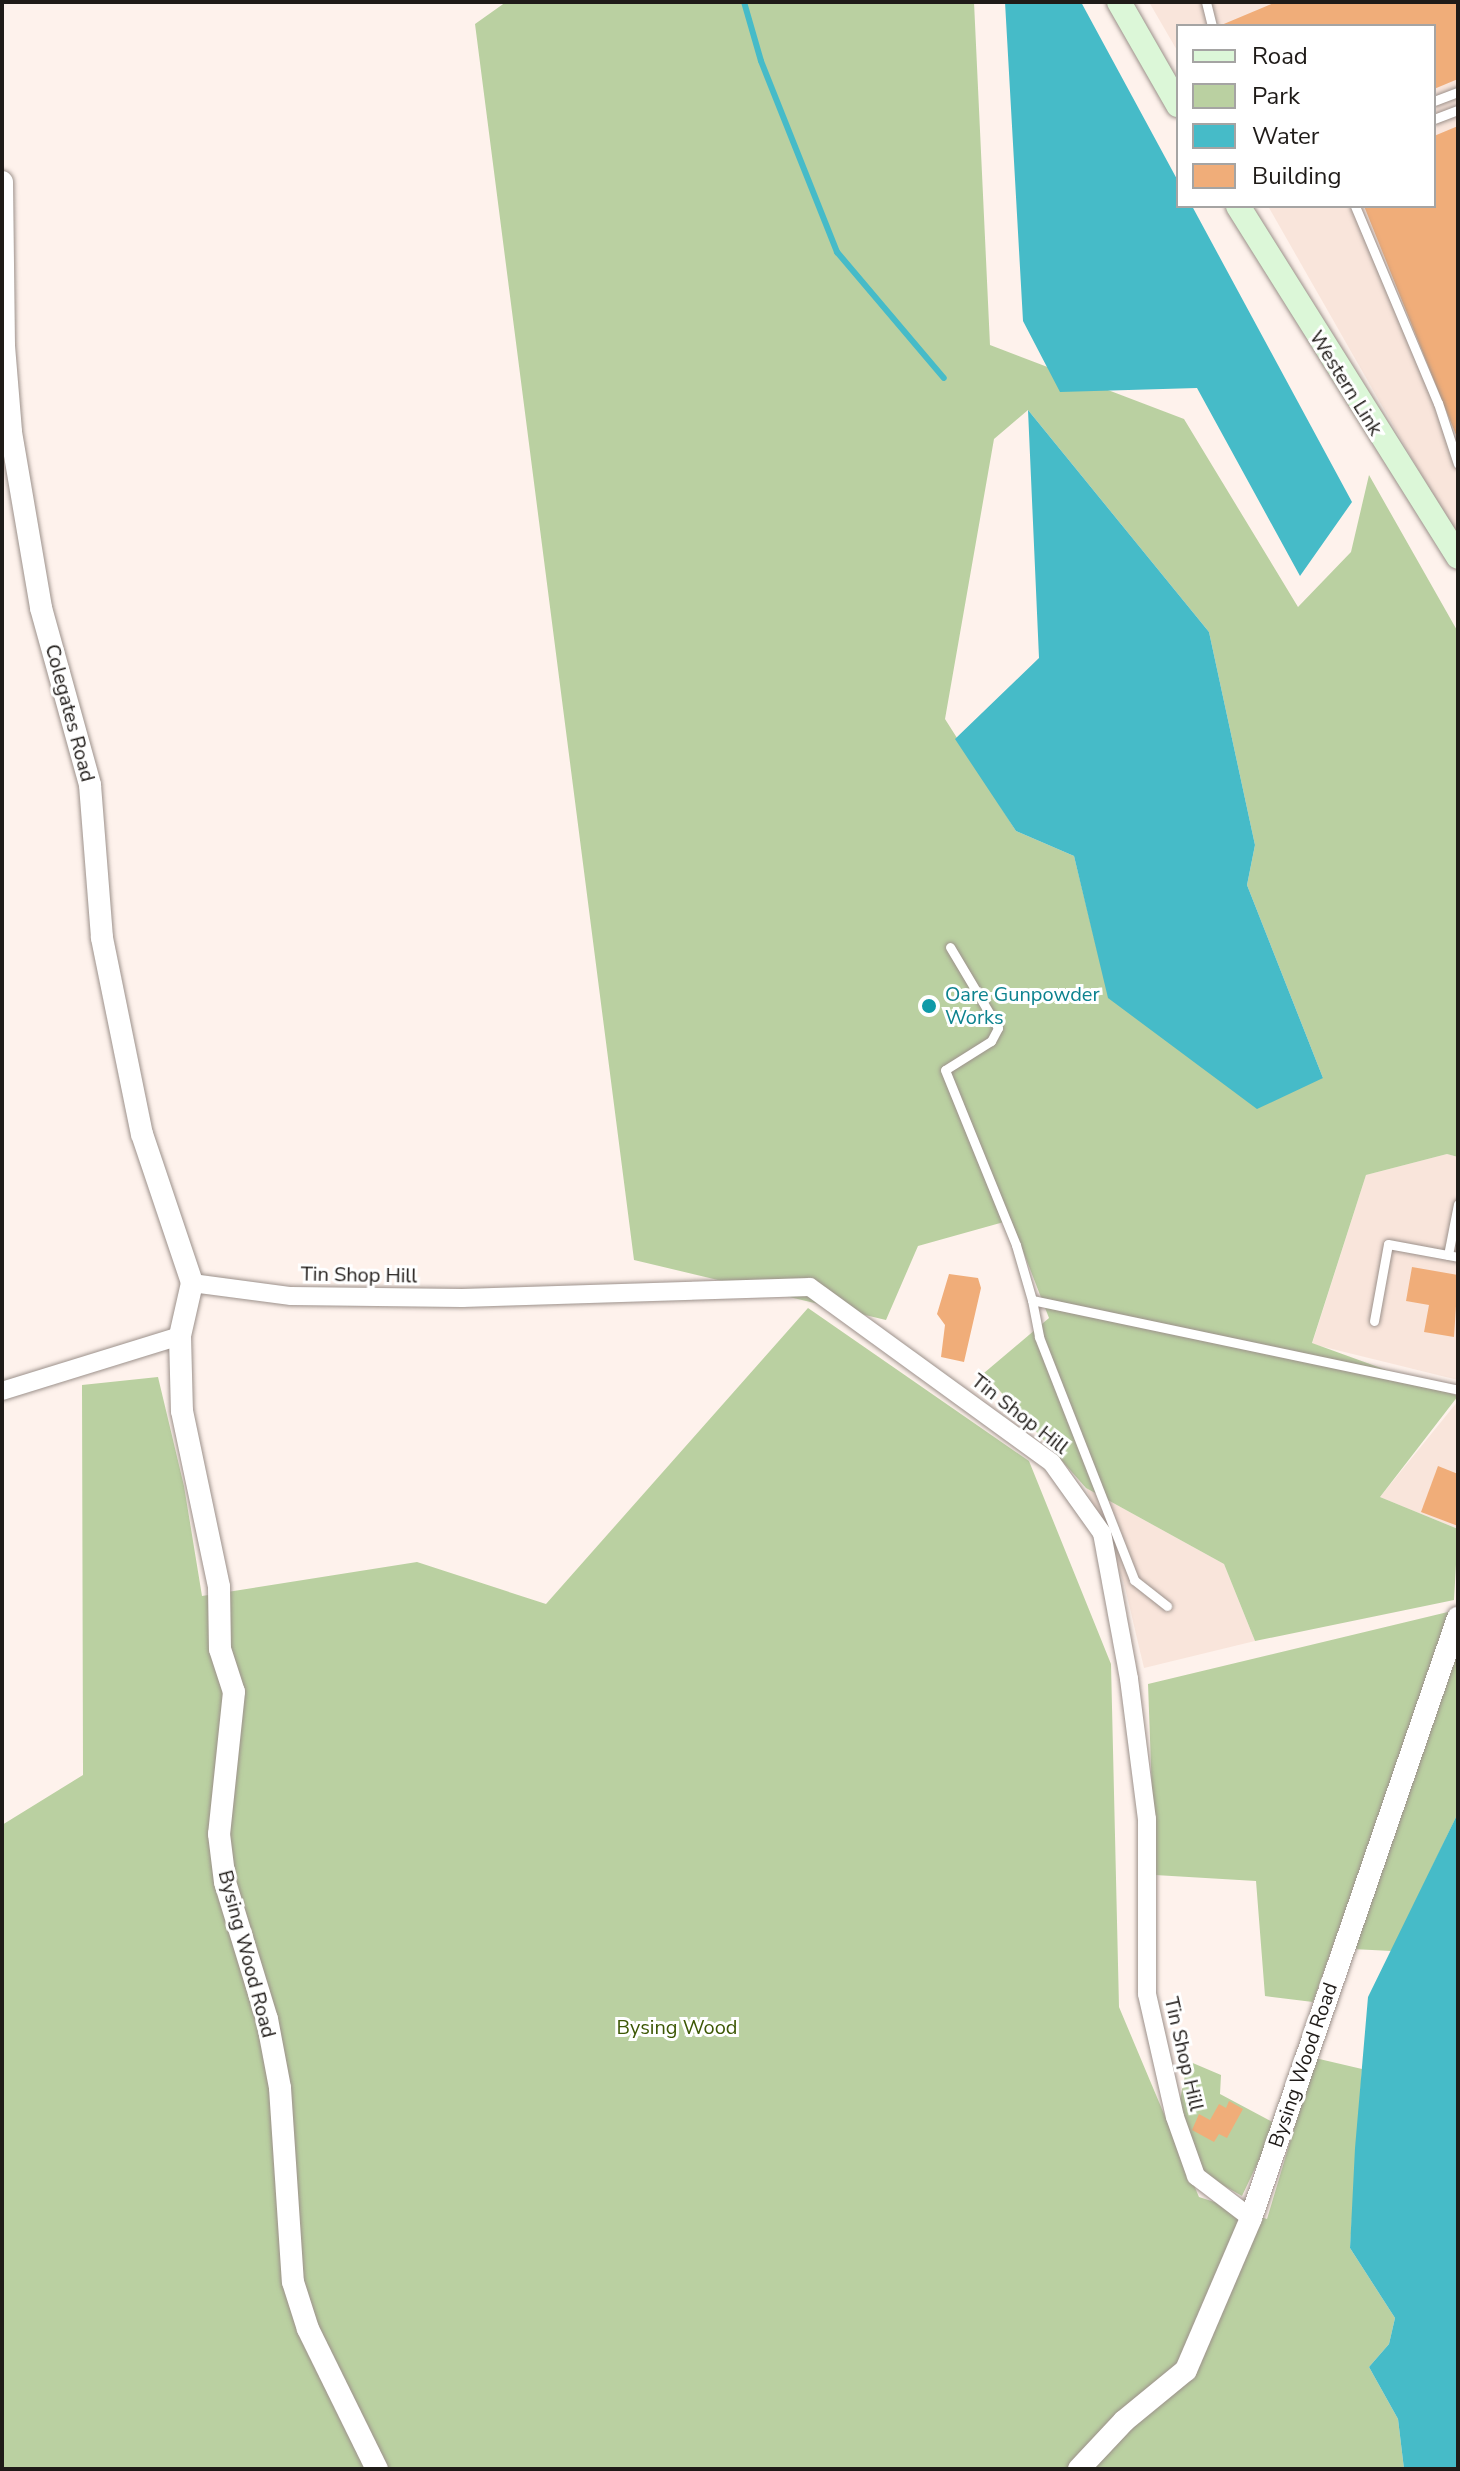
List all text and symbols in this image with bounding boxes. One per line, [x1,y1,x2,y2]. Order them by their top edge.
legend [1176,24,1436,208]
text: Road [1252,40,1308,72]
text: Park [1252,80,1300,112]
text: Water [1252,120,1319,152]
text: Building [1252,160,1342,192]
street label: Western Link [1304,326,1388,440]
street label: Colegates Road [40,642,100,784]
place label: Oare Gunpowder Works [945,982,1100,1029]
marker: Oare Gunpowder Works [920,997,938,1015]
street label: Tin Shop Hill [301,1262,417,1288]
street label: Tin Shop Hill [967,1369,1073,1459]
street label: Bysing Wood Road [213,1868,281,2040]
street label: Bysing Wood Road [1264,1980,1342,2150]
street label: Tin Shop Hill [1159,1995,1209,2113]
park label: Bysing Wood [617,2015,737,2039]

